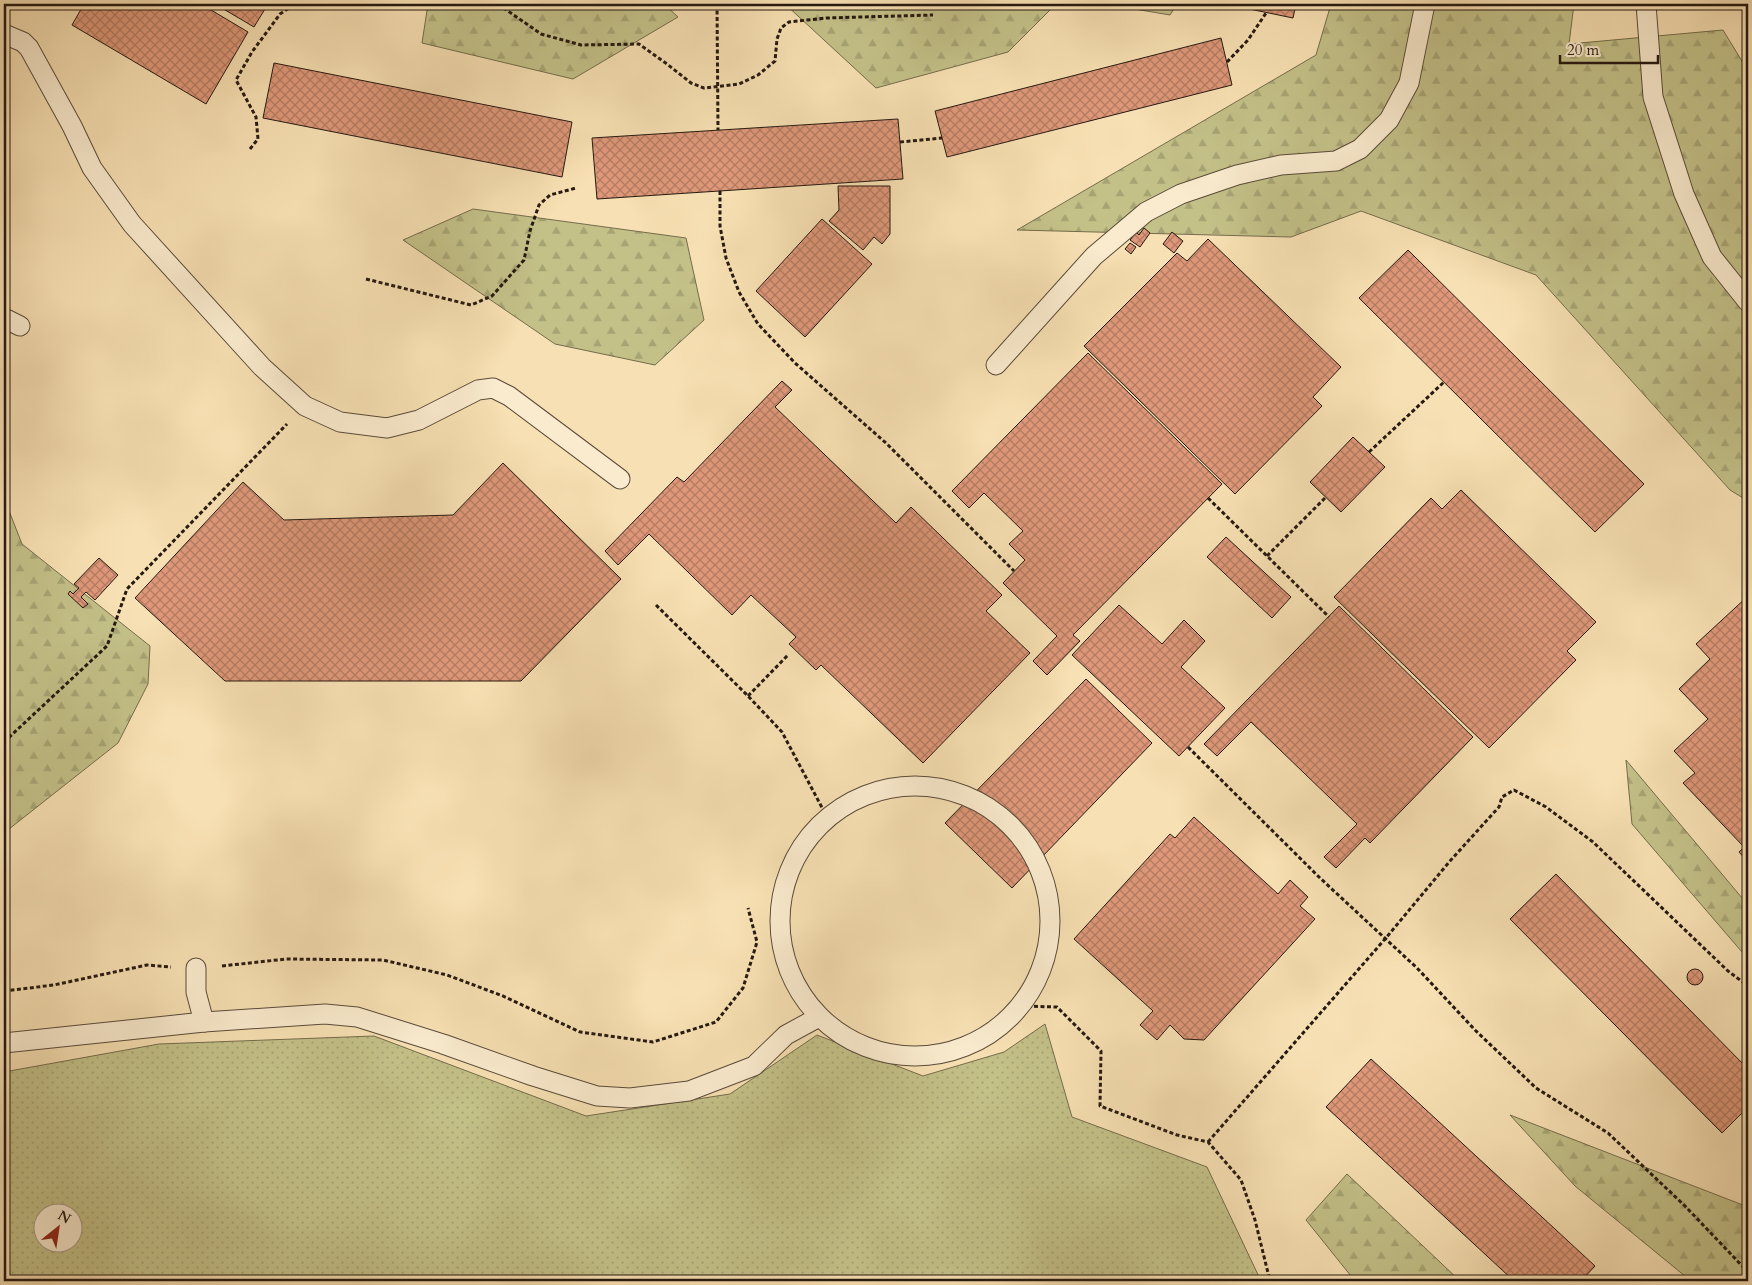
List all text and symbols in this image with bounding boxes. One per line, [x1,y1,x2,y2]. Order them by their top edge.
scale bar [1560,32,1657,64]
text: 20 m [1567,40,1599,60]
north arrow [32,1202,82,1252]
text: N [54,1206,74,1228]

